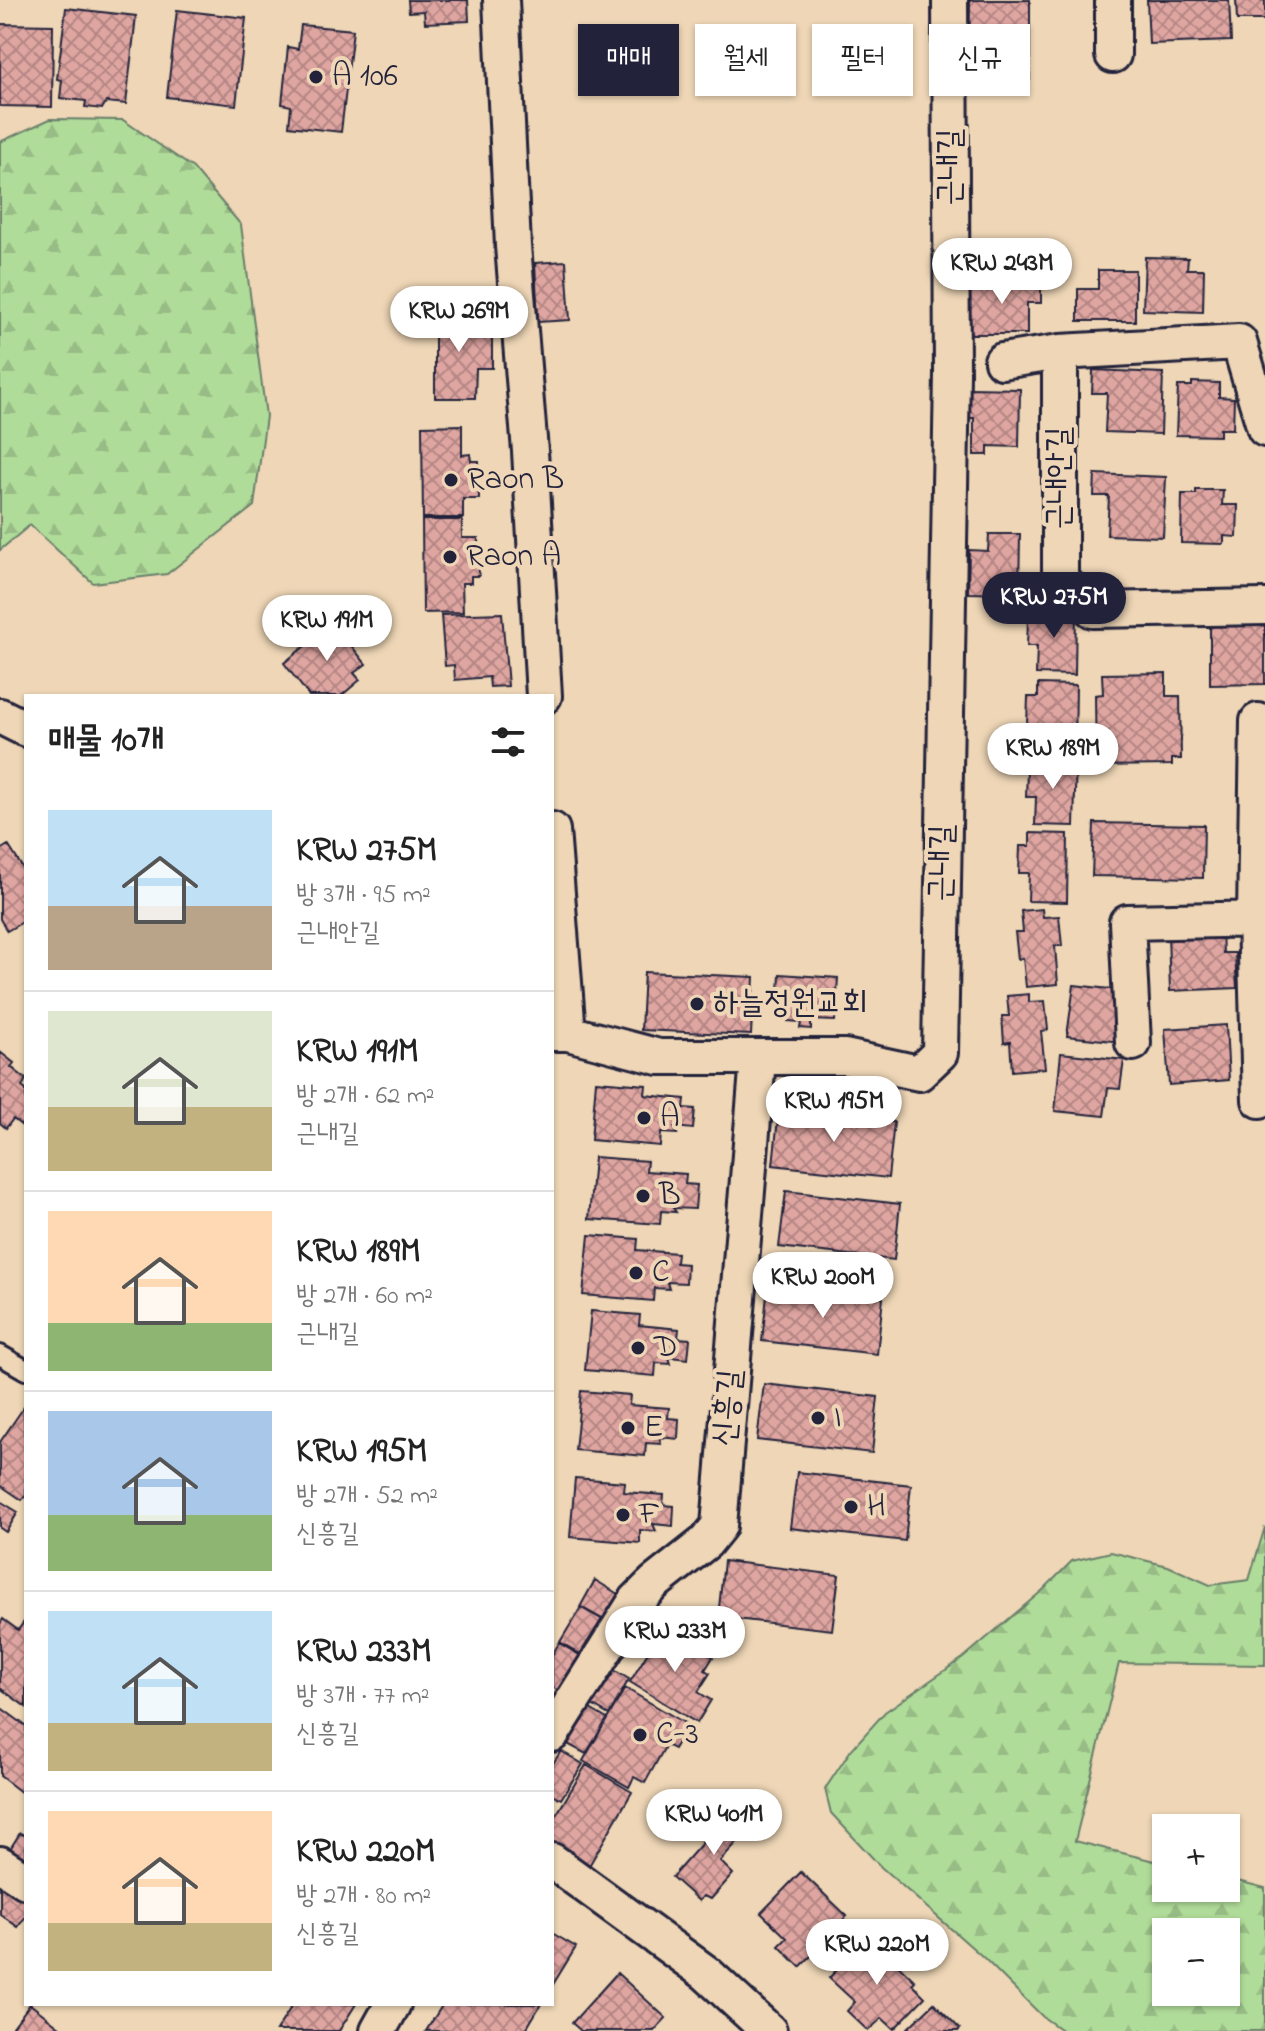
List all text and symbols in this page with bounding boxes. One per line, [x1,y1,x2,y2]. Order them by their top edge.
chip: 매매 [578,24,679,96]
chip: 월세 [695,24,796,96]
chip: 필터 [812,24,913,96]
chip: 신규 [929,24,1030,96]
place label: A 106 [332,54,398,101]
marker: A 106 [307,68,325,86]
street label: 근내길 [928,128,975,206]
pin: KRW 243M [919,238,1085,306]
text: KRW 243M [950,245,1054,283]
pin: KRW 269M [376,286,542,354]
text: KRW 269M [408,293,510,331]
street label: 근내안길 [1037,427,1084,530]
place label: Raon B [467,457,564,504]
marker: Raon B [442,471,460,489]
place label: Raon A [466,534,561,581]
marker: Raon A [441,548,459,566]
pin: KRW 275M [971,572,1137,640]
text: KRW 275M [1000,579,1108,617]
pin: KRW 191M [244,595,410,663]
text: KRW 191M [280,602,374,640]
text: 매물 10개 [48,717,164,767]
icon: filters [486,720,530,764]
pin: KRW 189M [970,723,1136,791]
text: KRW 189M [1005,730,1101,768]
street label: 근내길 [919,824,967,902]
text: KRW 275M [296,827,437,877]
icon: home [112,842,208,938]
text: 방 3개 · 95 m² [296,877,431,915]
text: 근내안길 [296,915,380,953]
place label: 하늘정원교회 [713,981,868,1028]
marker: 하늘정원교회 [688,995,706,1013]
text: KRW 191M [296,1028,419,1078]
icon: home [112,1043,208,1139]
pin: KRW 195M [751,1076,917,1144]
text: 방 2개 · 62 m² [296,1078,435,1116]
text: KRW 195M [784,1083,884,1121]
place label: A [660,1095,680,1142]
marker: A [635,1109,653,1127]
text: 근내길 [296,1116,359,1154]
place label: B [658,1173,681,1220]
marker: B [634,1187,652,1205]
text: KRW 189M [296,1228,421,1278]
icon: home [112,1243,208,1339]
place label: C [652,1250,670,1297]
pin: KRW 200M [740,1252,906,1320]
text: KRW 200M [771,1259,875,1297]
marker: C [627,1264,645,1282]
text: 방 2개 · 60 m² [296,1278,433,1316]
text: 근내길 [296,1316,359,1354]
place label: D [653,1325,678,1372]
marker: D [629,1339,647,1357]
street label: 신흥길 [702,1367,756,1449]
place label: I [834,1395,842,1442]
place label: E [644,1405,663,1452]
marker: I [809,1409,827,1427]
marker: E [619,1419,637,1437]
text: KRW 195M [296,1428,427,1478]
icon: home [112,1443,208,1539]
text: 방 2개 · 52 m² [296,1478,438,1516]
place label: H [867,1484,886,1531]
place label: F [638,1492,660,1539]
marker: H [842,1498,860,1516]
marker: F [614,1506,632,1524]
text: 신흥길 [296,1516,359,1554]
pin: KRW 233M [592,1606,758,1674]
text: KRW 233M [623,1613,727,1651]
text: KRW 233M [296,1628,432,1678]
icon: home [112,1643,208,1739]
text: 방 3개 · 77 m² [296,1678,429,1716]
place label: C-3 [656,1712,699,1759]
text: 신흥길 [296,1716,359,1754]
marker: C-3 [631,1726,649,1744]
pin: KRW 401M [631,1789,797,1857]
text: KRW 401M [664,1796,764,1834]
map controls [1152,1814,1240,2006]
button: + [1152,1814,1240,1902]
text: KRW 220M [296,1828,435,1878]
icon: home [112,1843,208,1939]
text: 방 2개 · 80 m² [296,1878,431,1916]
text: 신흥길 [296,1916,359,1954]
button: − [1152,1918,1240,2006]
pin: KRW 220M [794,1919,960,1987]
text: KRW 220M [824,1926,930,1964]

